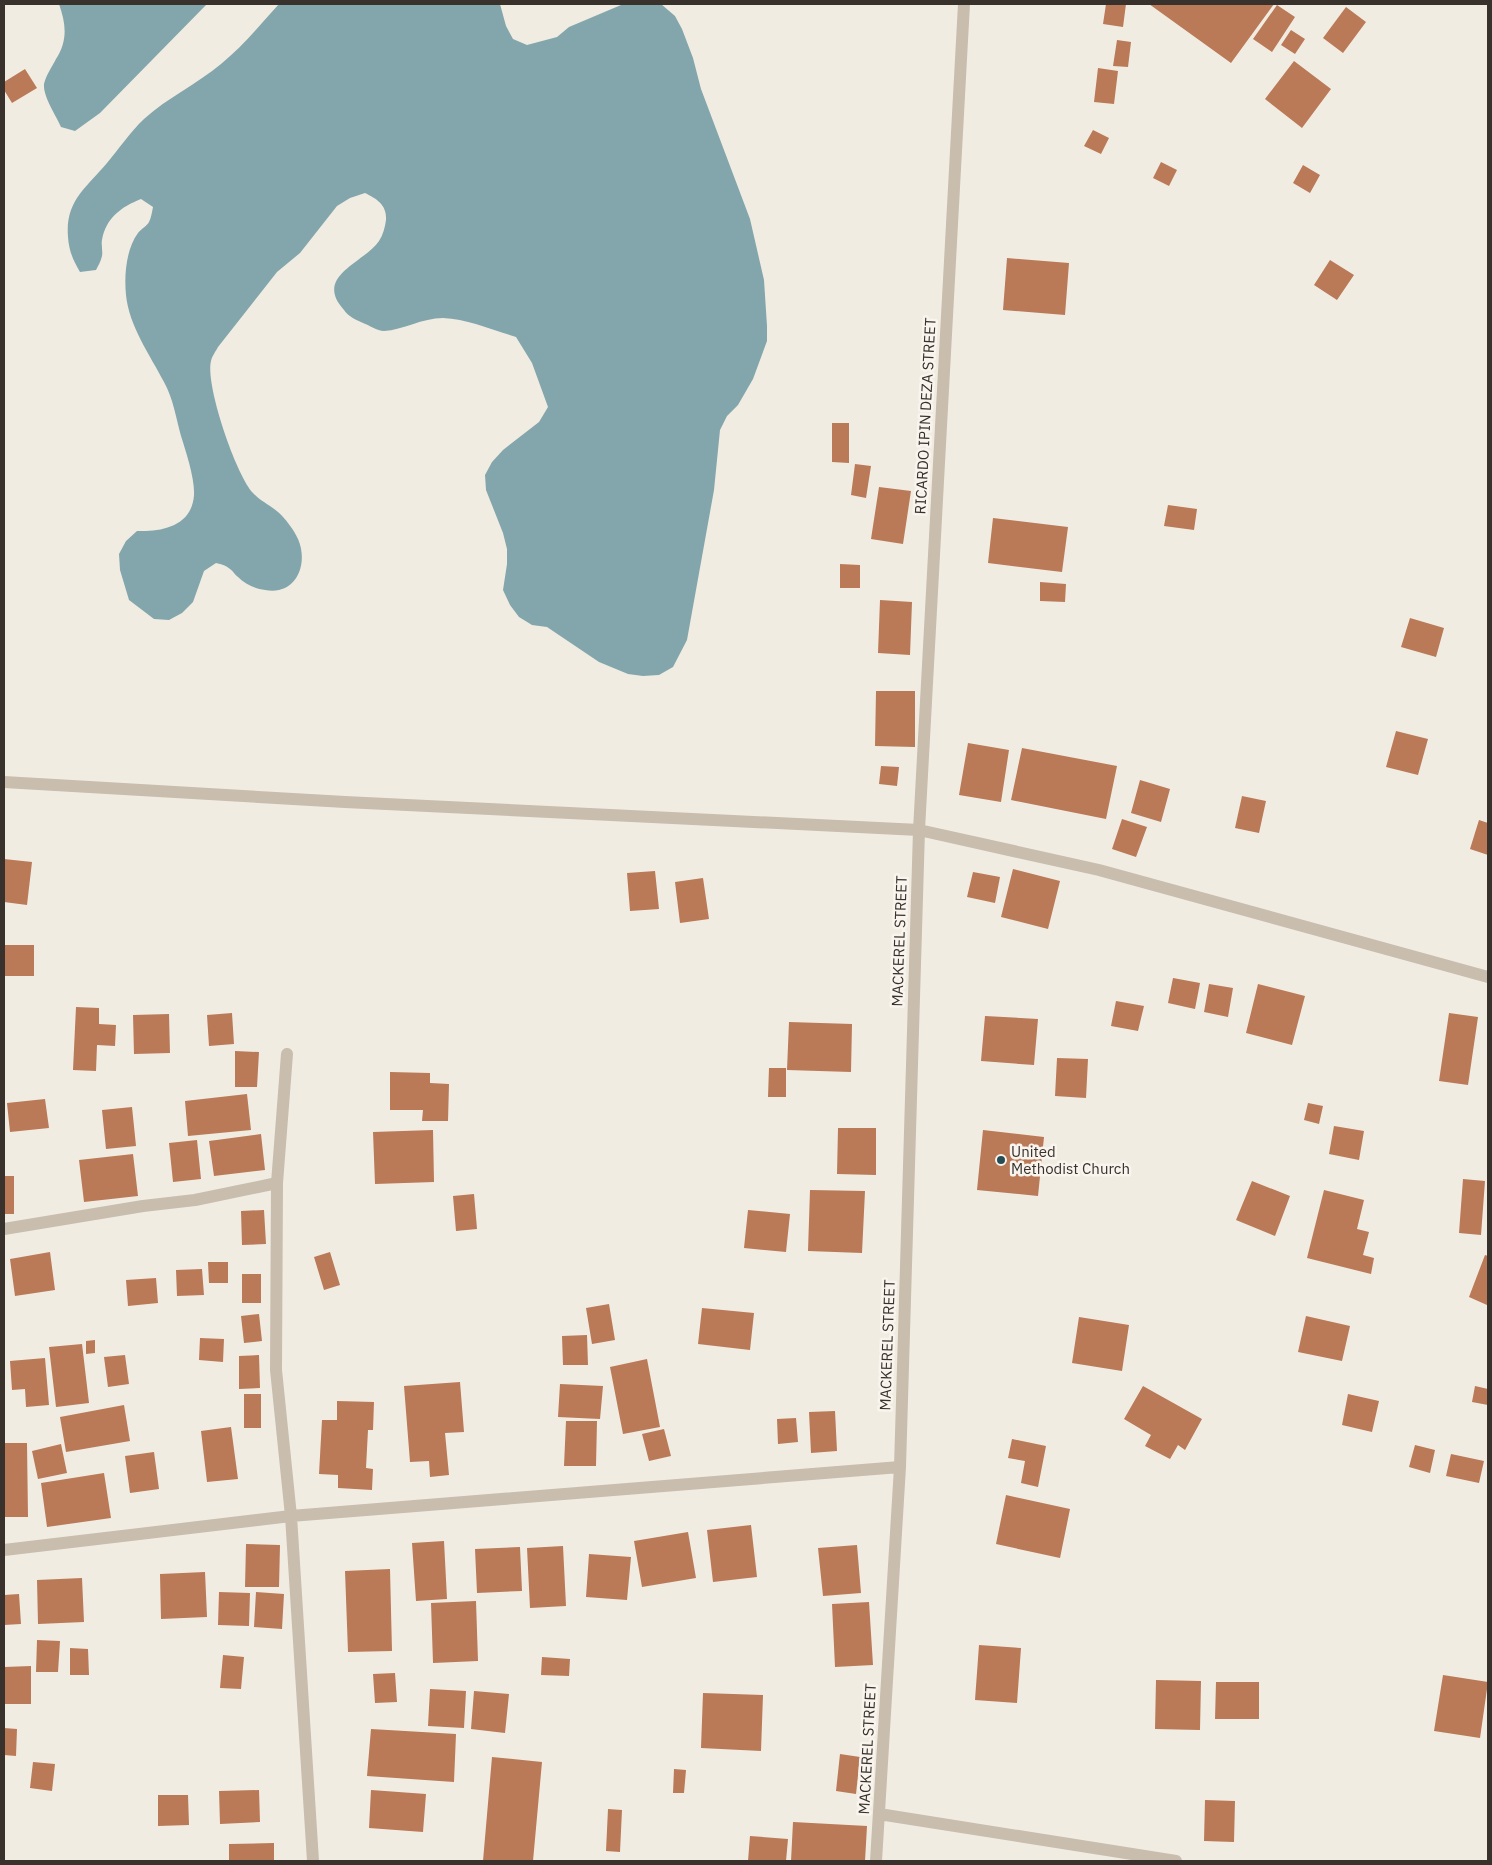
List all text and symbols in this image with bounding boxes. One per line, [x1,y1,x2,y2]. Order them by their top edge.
street label: RICARDO IPIN DEZA STREET [910,317,940,515]
street label: MACKEREL STREET [887,875,911,1007]
place label: United Methodist Church [1011,1142,1130,1178]
marker: United Methodist Church [995,1154,1007,1166]
street label: MACKEREL STREET [875,1279,899,1411]
street label: MACKEREL STREET [854,1683,880,1815]

